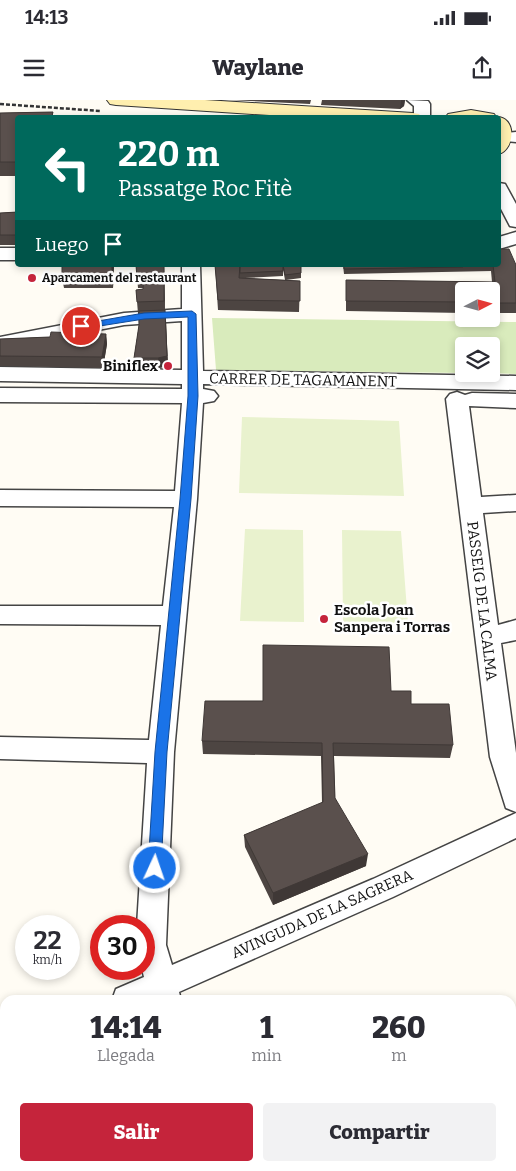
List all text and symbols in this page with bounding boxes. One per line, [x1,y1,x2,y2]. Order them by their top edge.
text: 14:13 [25,6,68,29]
icon: menu [20,54,48,82]
text: Waylane [212,54,304,81]
icon: share [468,54,496,82]
text: 220 m [118,133,219,175]
icon: left [35,135,100,200]
text: Passatge Roc Fitè [118,175,292,202]
icon: arrive [99,230,127,258]
text: Luego [35,233,89,256]
place label: Aparcament del restaurant [42,271,197,285]
marker: Aparcament del restaurant [26,272,38,284]
north arrow [455,282,500,328]
map controls [455,282,500,382]
pin [60,305,102,347]
icon: arrive [67,312,95,340]
button: layers [455,337,500,382]
place label: Biniflex [103,357,158,375]
marker: Biniflex [162,360,174,372]
street label: CARRER DE TAGAMANENT [209,369,397,391]
street label: PASSEIG DE LA CALMA [463,520,501,682]
place label: Escola Joan Sanpera i Torras [334,601,450,636]
marker: Escola Joan Sanpera i Torras [318,613,330,625]
position arrow [128,841,180,893]
street label: AVINGUDA DE LA SAGRERA [228,866,416,962]
speed limit sign: 30 [90,915,155,980]
text: 22 [33,926,62,956]
text: km/h [33,953,62,967]
text: 14:14 [90,1010,161,1046]
text: 1 [260,1010,273,1046]
text: 260 [372,1010,426,1046]
text: Llegada [97,1046,155,1065]
text: min [252,1046,282,1065]
text: m [391,1046,406,1065]
button: Salir [20,1103,253,1161]
button: Compartir [263,1103,496,1161]

